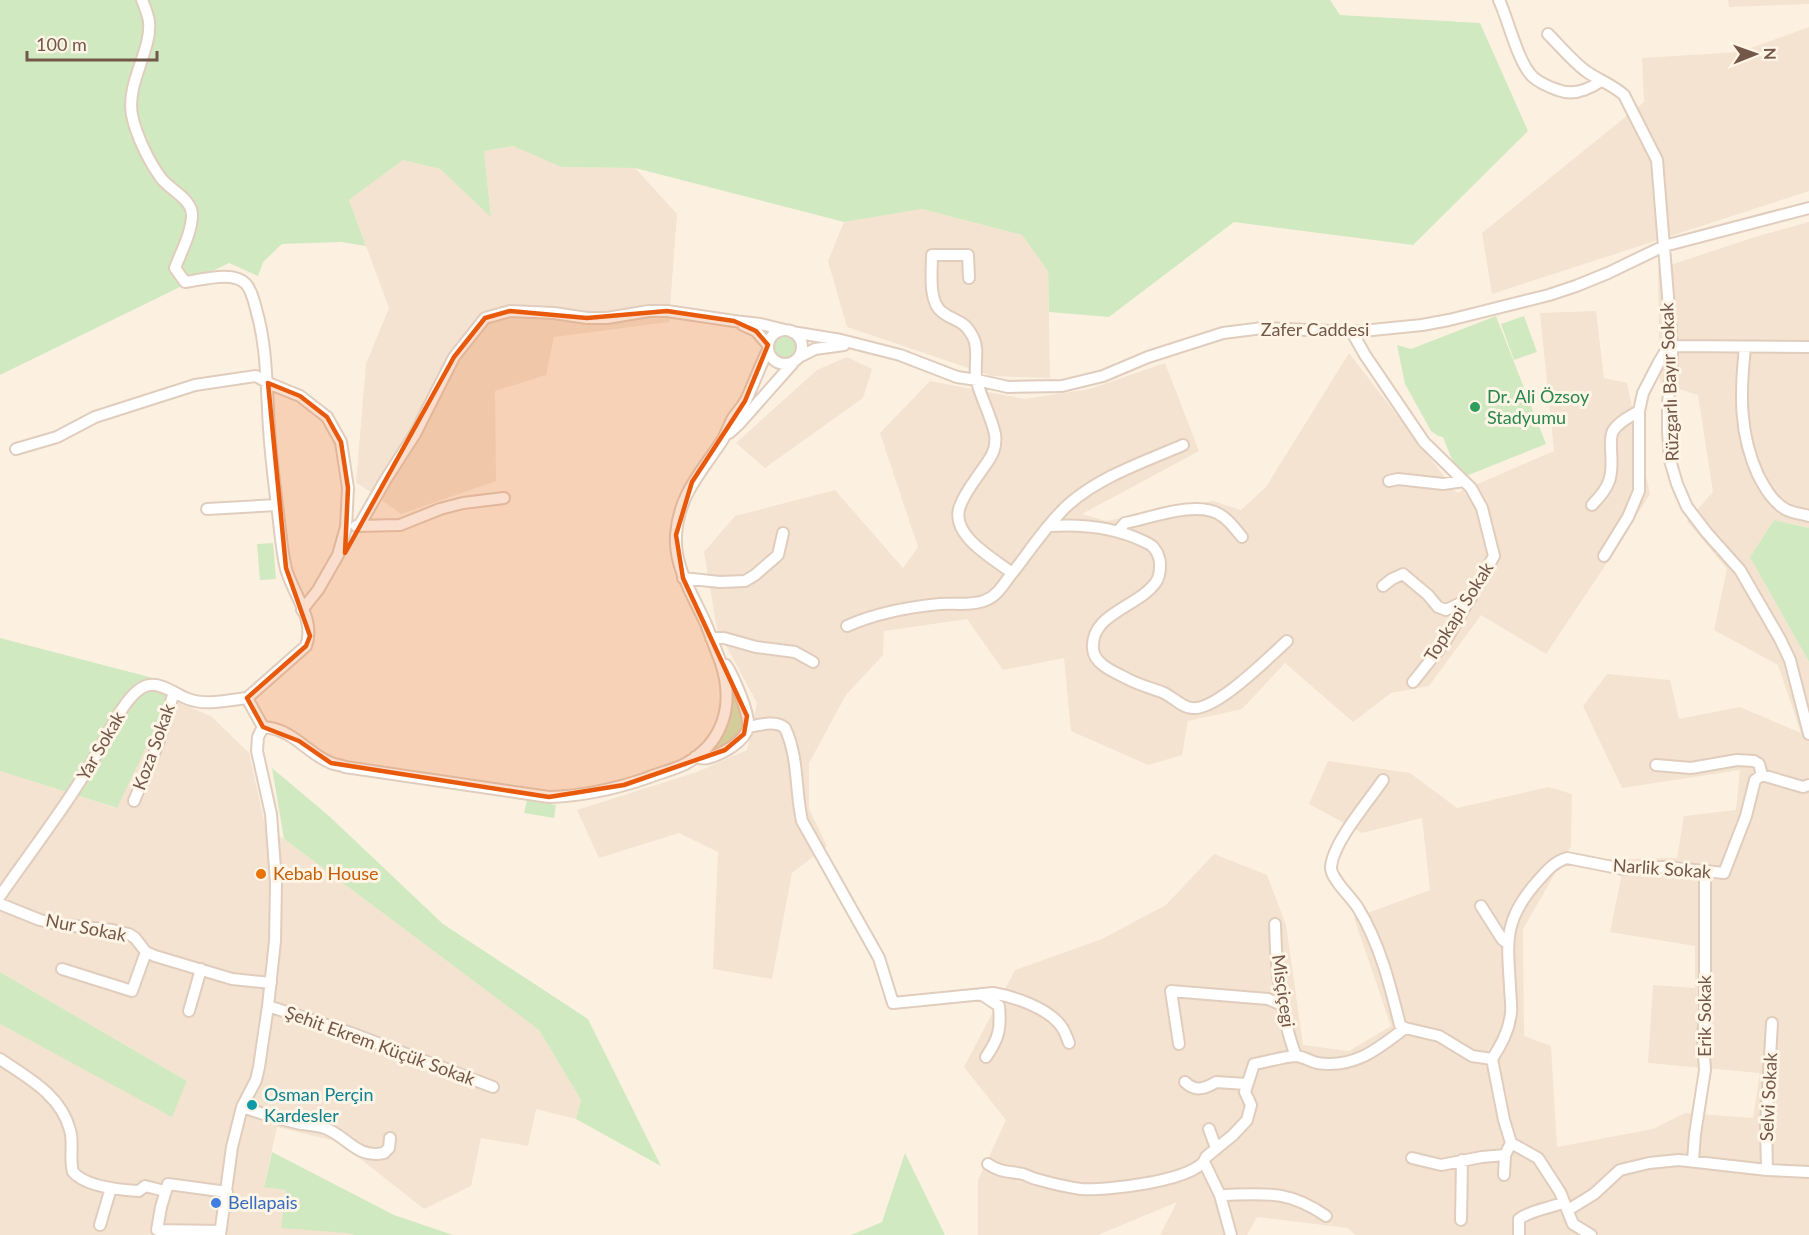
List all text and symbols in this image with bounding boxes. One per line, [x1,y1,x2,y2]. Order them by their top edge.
scale bar [27,24,158,62]
north arrow [1725,24,1785,84]
text: 100 m [36,33,87,55]
text: N [1761,47,1780,60]
street label: Rüzgarlı Bayır Sokak [1655,301,1683,462]
street label: Zafer Caddesi [1261,318,1369,340]
place label: Dr. Ali Özsoy Stadyumu [1487,385,1590,428]
marker: Dr. Ali Özsoy Stadyumu [1468,400,1482,414]
street label: Topkapi Sokak [1419,557,1498,665]
street label: Koza Sokak [127,700,179,793]
street label: Yar Sokak [72,706,129,784]
street label: Narlik Sokak [1612,854,1713,882]
place label: Kebab House [273,862,378,884]
marker: Kebab House [254,867,268,881]
street label: Nur Sokak [44,908,129,946]
street label: Misçiçegi [1268,953,1300,1029]
street label: Erik Sokak [1693,974,1715,1057]
street label: Şehit Ekrem Küçük Sokak [282,1000,479,1090]
street label: Selvi Sokak [1755,1051,1781,1142]
place label: Osman Perçin Kardesler [264,1083,373,1126]
marker: Osman Perçin Kardesler [245,1098,259,1112]
place label: Bellapais [228,1191,298,1213]
marker: Bellapais [209,1196,223,1210]

